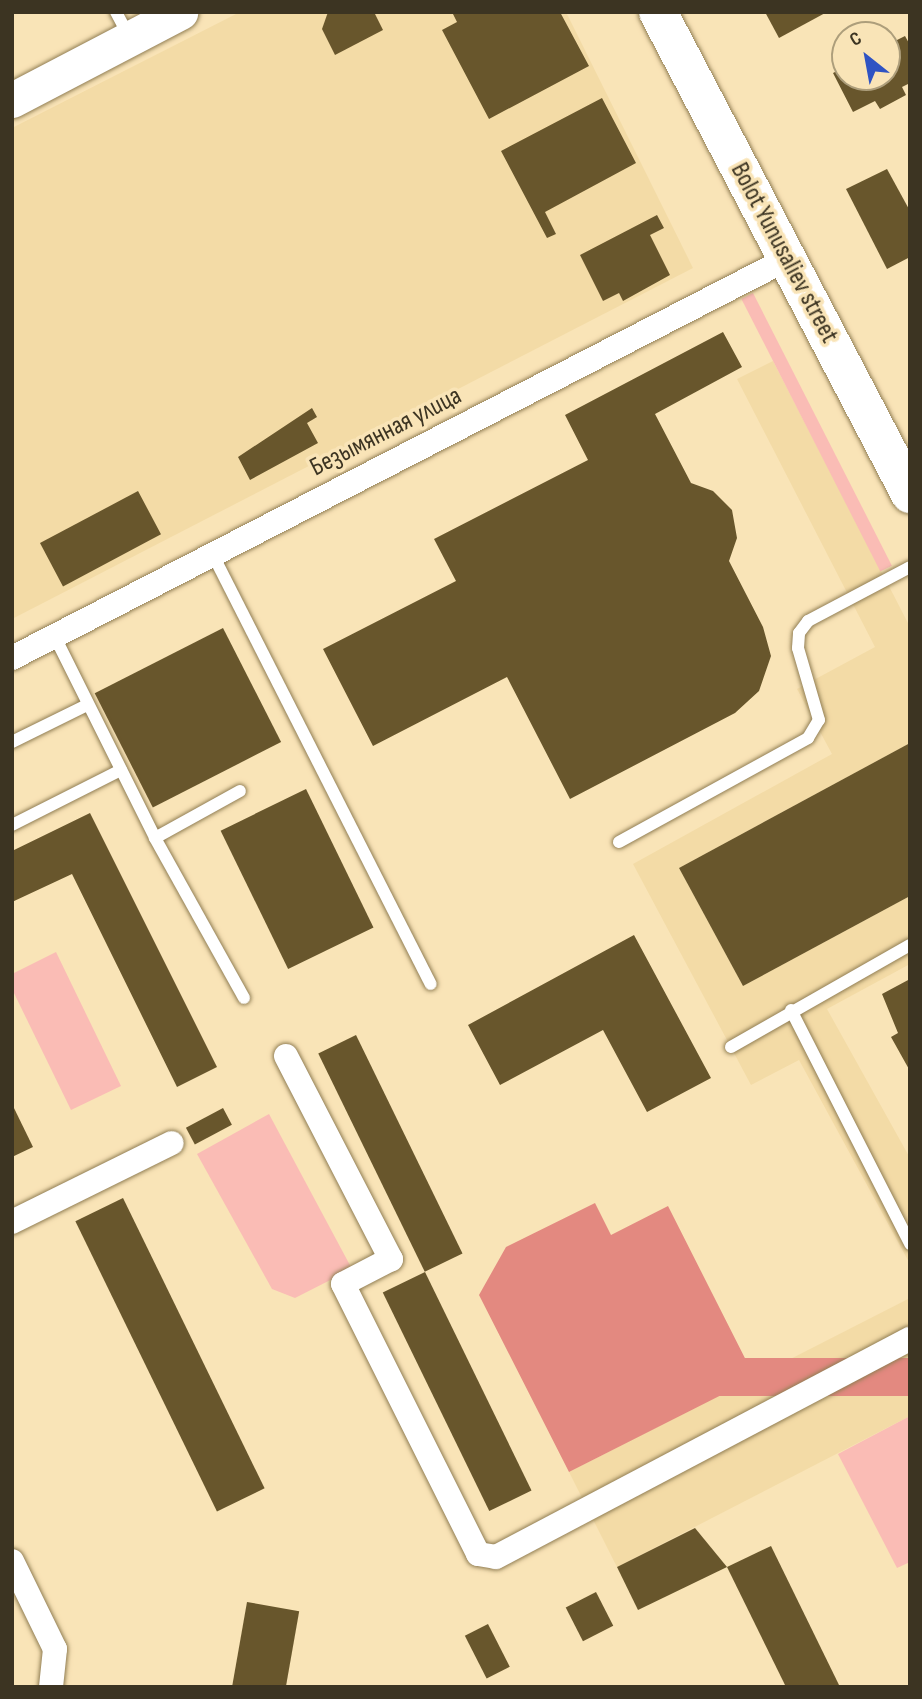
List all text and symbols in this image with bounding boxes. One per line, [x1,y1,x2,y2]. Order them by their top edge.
north arrow [831,21,901,91]
text: С [846,27,866,52]
street label: Bolot Yunusaliev street [723,158,845,348]
street label: Безымянная улица [305,380,467,484]

